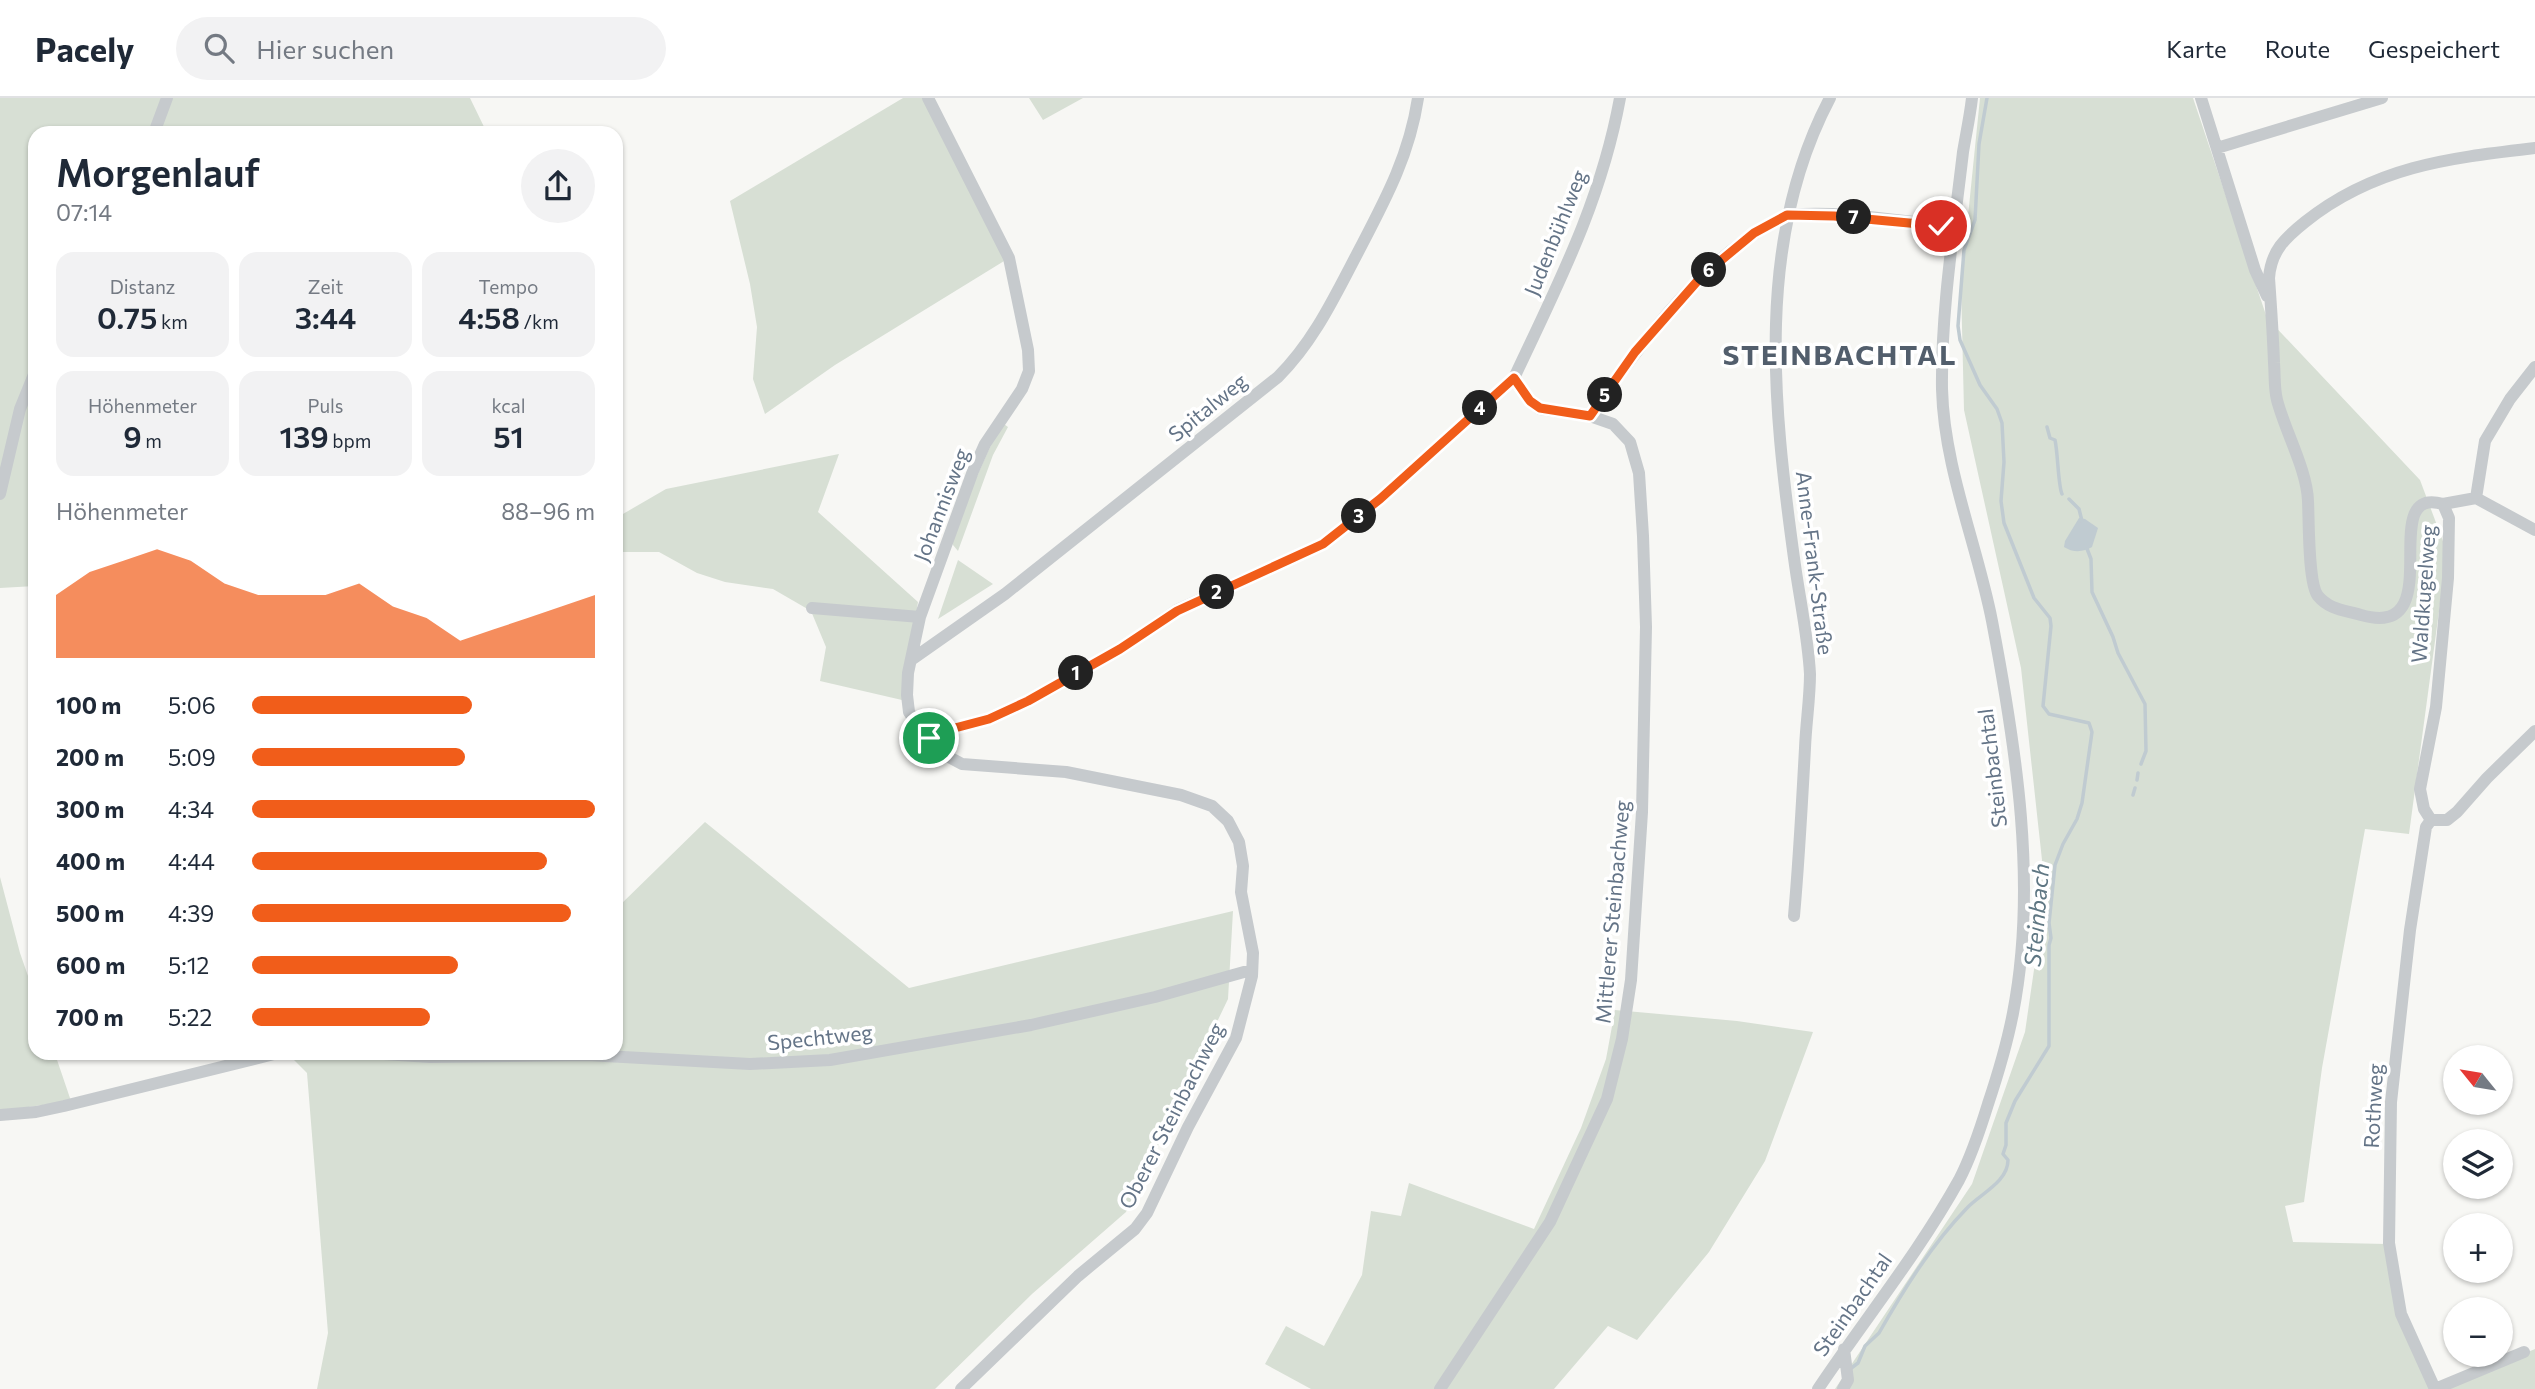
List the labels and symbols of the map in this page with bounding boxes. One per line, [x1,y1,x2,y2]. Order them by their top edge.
street label: Judenbühlweg [1518,166,1591,299]
pin [1911,196,1971,256]
pin: 7 [1836,200,1871,234]
pin: 6 [1692,252,1726,288]
district label: STEINBACHTAL [1723,337,1957,371]
street label: Spitalweg [1163,368,1251,446]
pin: 5 [1588,378,1622,412]
pin: 4 [1462,390,1498,426]
street label: Johannisweg [908,444,974,565]
street label: Anne-Frank-Straße [1792,469,1839,656]
pin: 3 [1342,498,1376,534]
street label: Waldkugelweg [2405,524,2440,664]
pin: 2 [1200,574,1234,610]
pin: 1 [1058,656,1094,690]
street label: Steinbachtal [1972,707,2011,829]
pin [899,708,959,768]
street label: Mittlerer Steinbachweg [1589,799,1634,1025]
water label: Steinbach [2018,862,2054,968]
street label: Oberer Steinbachweg [1113,1018,1229,1213]
street label: Spechtweg [766,1019,874,1054]
north arrow [2443,1045,2513,1115]
street label: Rothweg [2358,1063,2387,1149]
street label: Steinbachtal [1807,1248,1896,1360]

